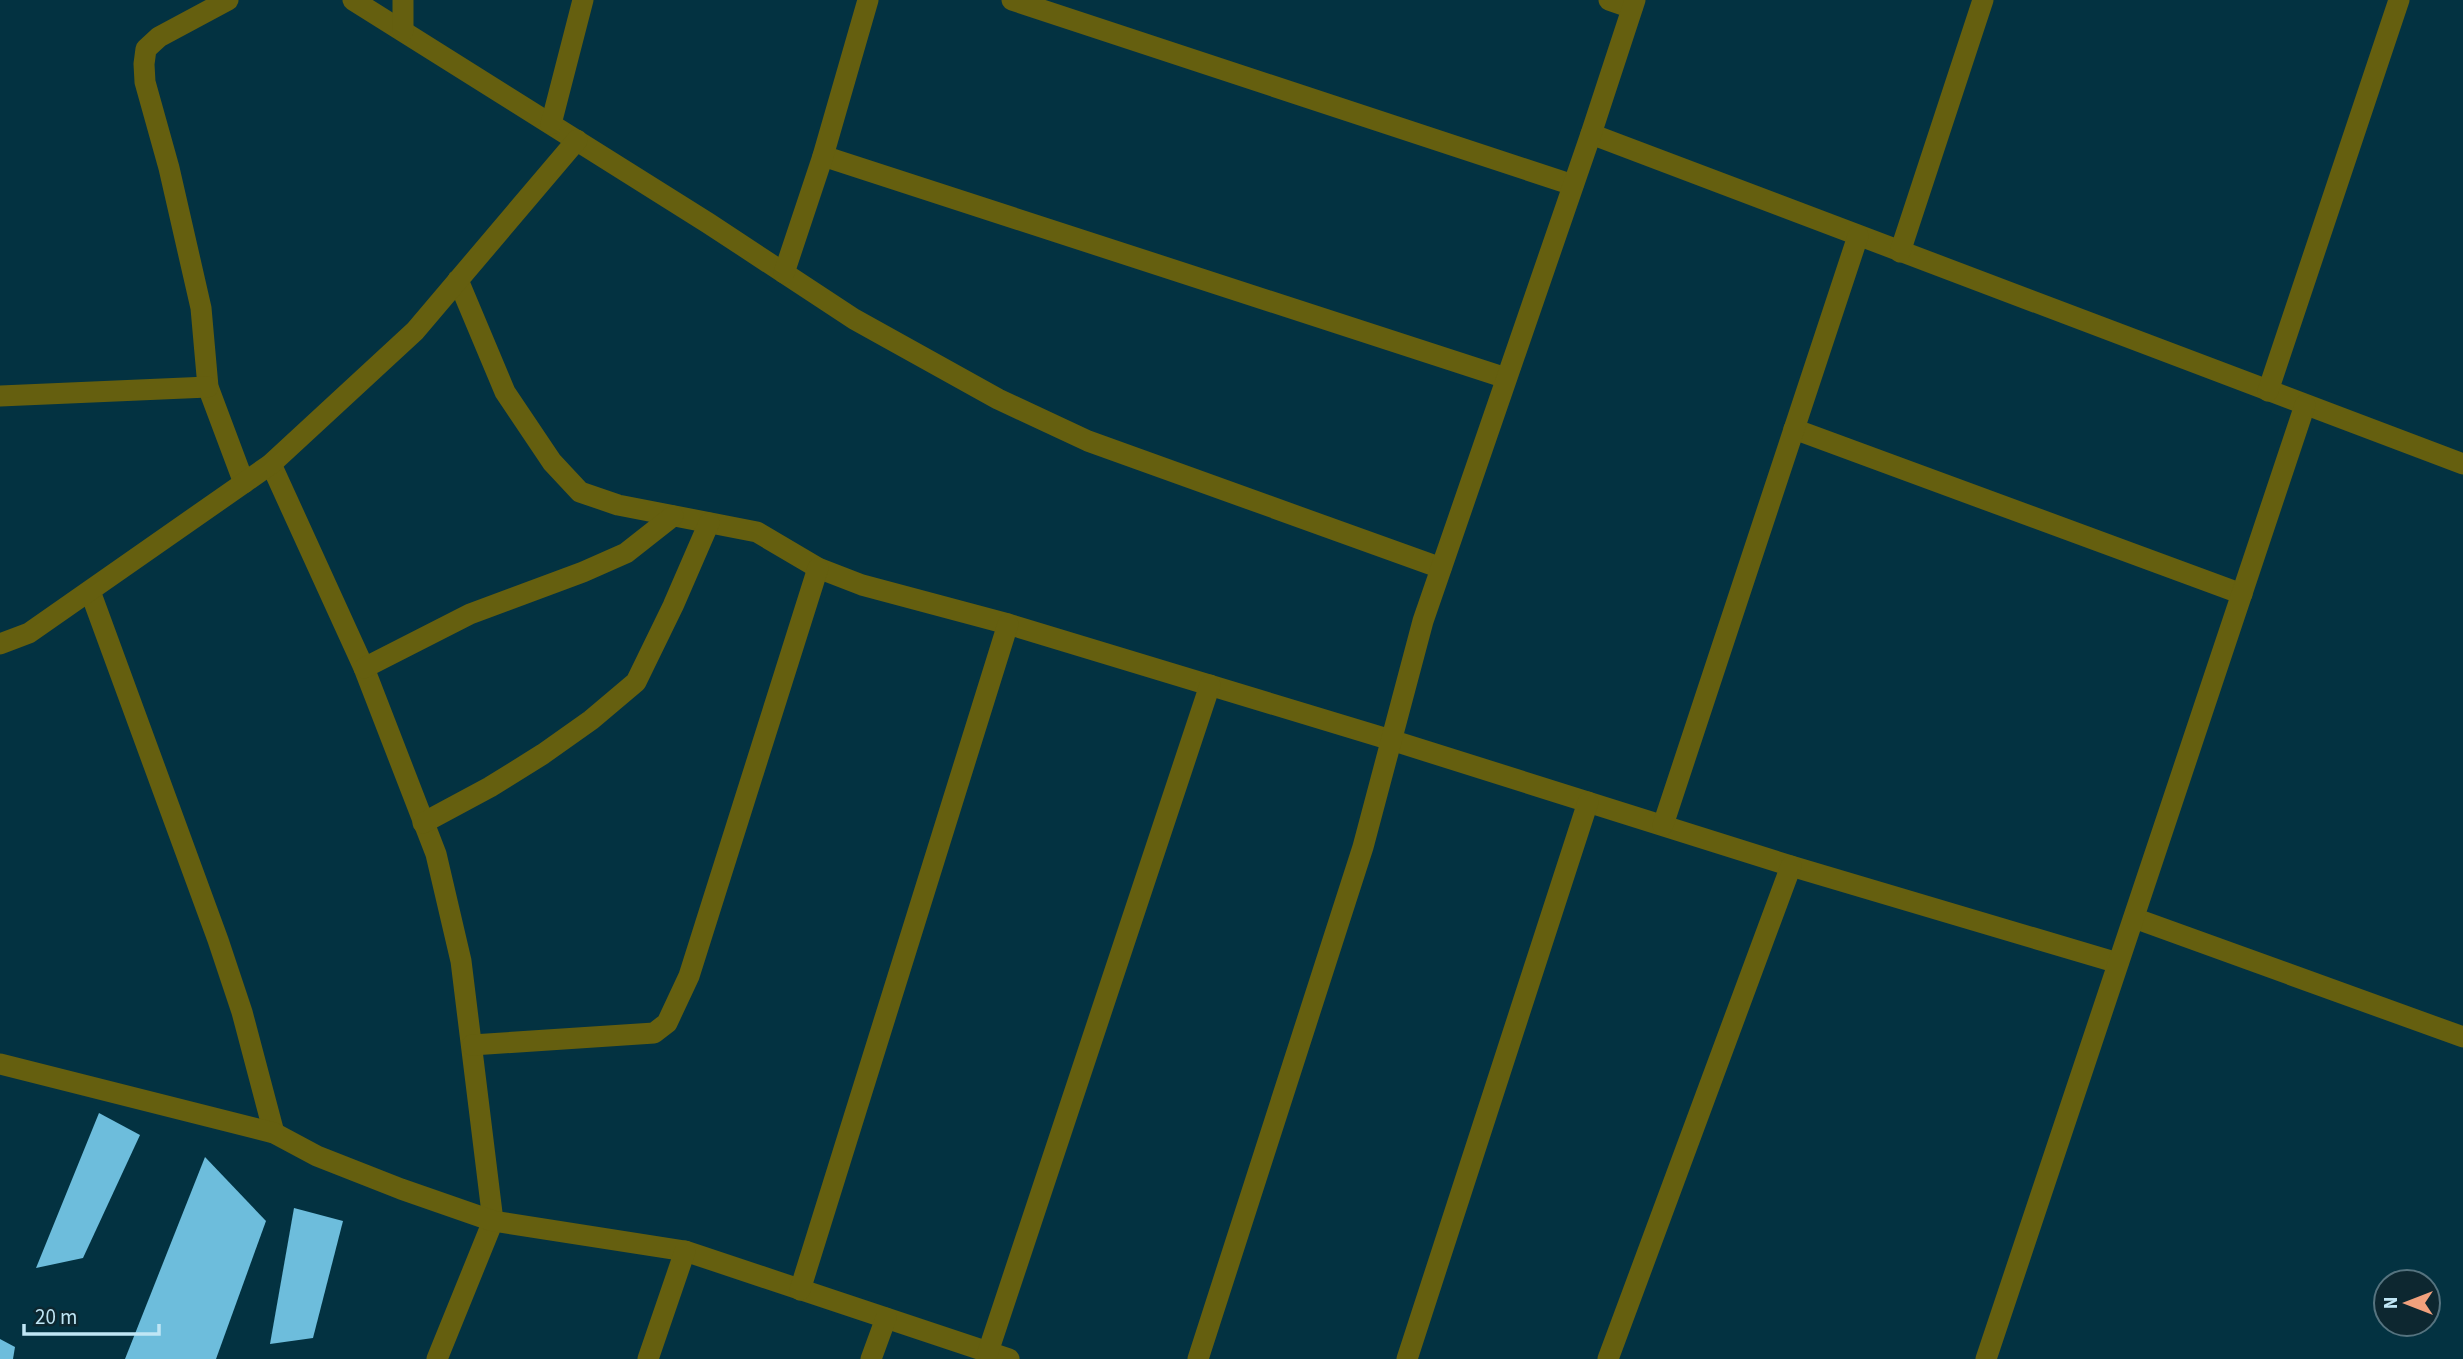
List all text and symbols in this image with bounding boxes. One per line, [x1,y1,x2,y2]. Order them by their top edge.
north arrow [2372,1268,2442,1338]
scale bar [24,1292,159,1336]
text: N [2378,1297,2405,1309]
text: 20 m [35,1302,77,1332]

